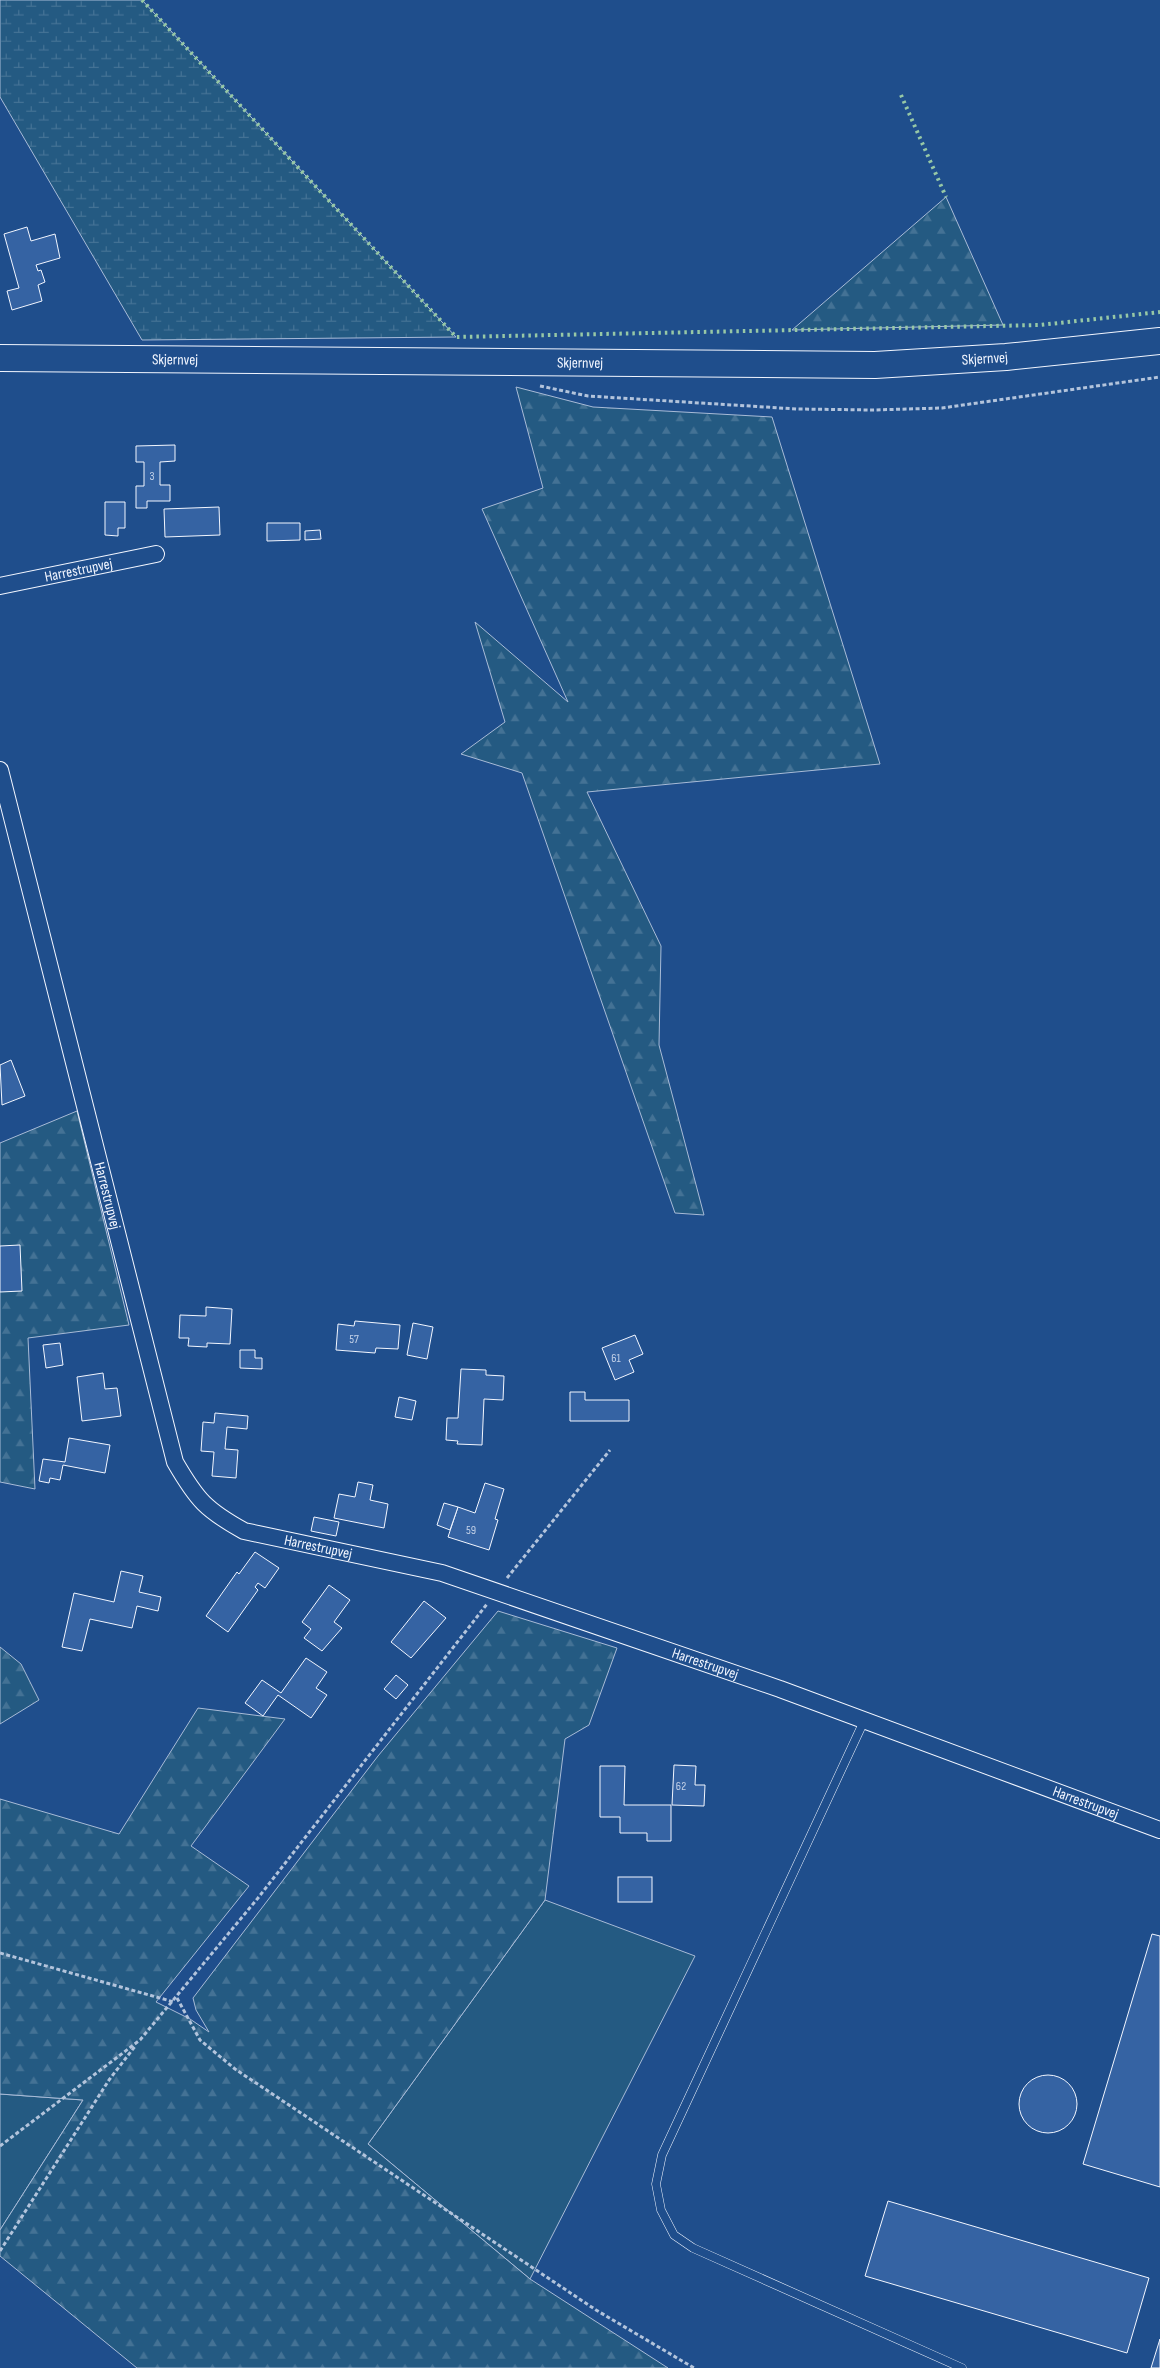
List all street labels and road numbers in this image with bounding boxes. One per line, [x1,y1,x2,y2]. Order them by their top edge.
street label: Skjernvej [961,348,1009,370]
street label: Skjernvej [152,350,198,370]
street label: Skjernvej [557,353,603,373]
street label: Harrestrupvej [43,554,114,587]
street label: Harrestrupvej [89,1160,125,1232]
street label: Harrestrupvej [282,1531,354,1564]
street label: Harrestrupvej [669,1644,741,1684]
street label: Harrestrupvej [1050,1782,1121,1824]

